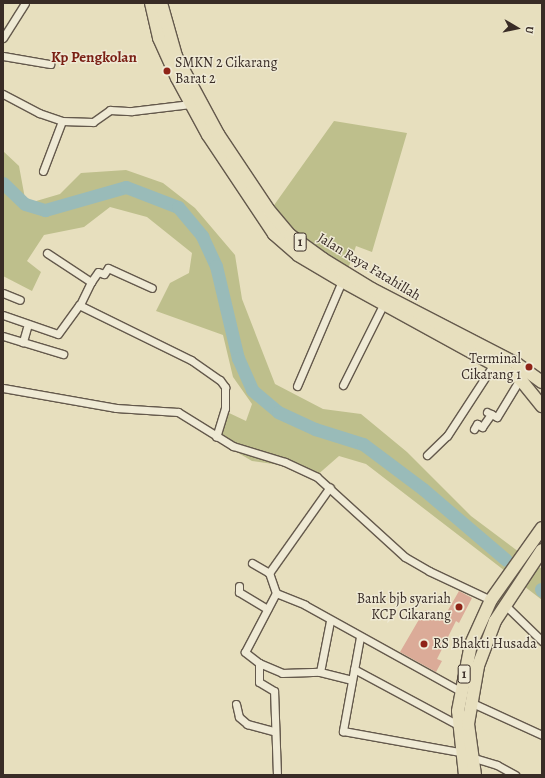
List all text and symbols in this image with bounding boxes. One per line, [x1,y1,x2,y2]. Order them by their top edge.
north arrow [497,8,537,48]
text: U [521,25,537,35]
district label: Kp Pengkolan [51,49,137,67]
place label: SMKN 2 Cikarang Barat 2 [175,55,277,88]
marker: SMKN 2 Cikarang Barat 2 [162,66,172,76]
street label: Jalan Raya Fatahillah [314,230,424,304]
road number: 1 [293,231,307,253]
place label: Terminal Cikarang 1 [461,351,521,384]
marker: Terminal Cikarang 1 [524,362,534,372]
place label: Bank bjb syariah KCP Cikarang [357,591,451,624]
marker: Bank bjb syariah KCP Cikarang [454,602,464,612]
place label: RS Bhakti Husada [433,636,537,652]
marker: RS Bhakti Husada [418,638,430,650]
road number: 1 [457,663,471,685]

